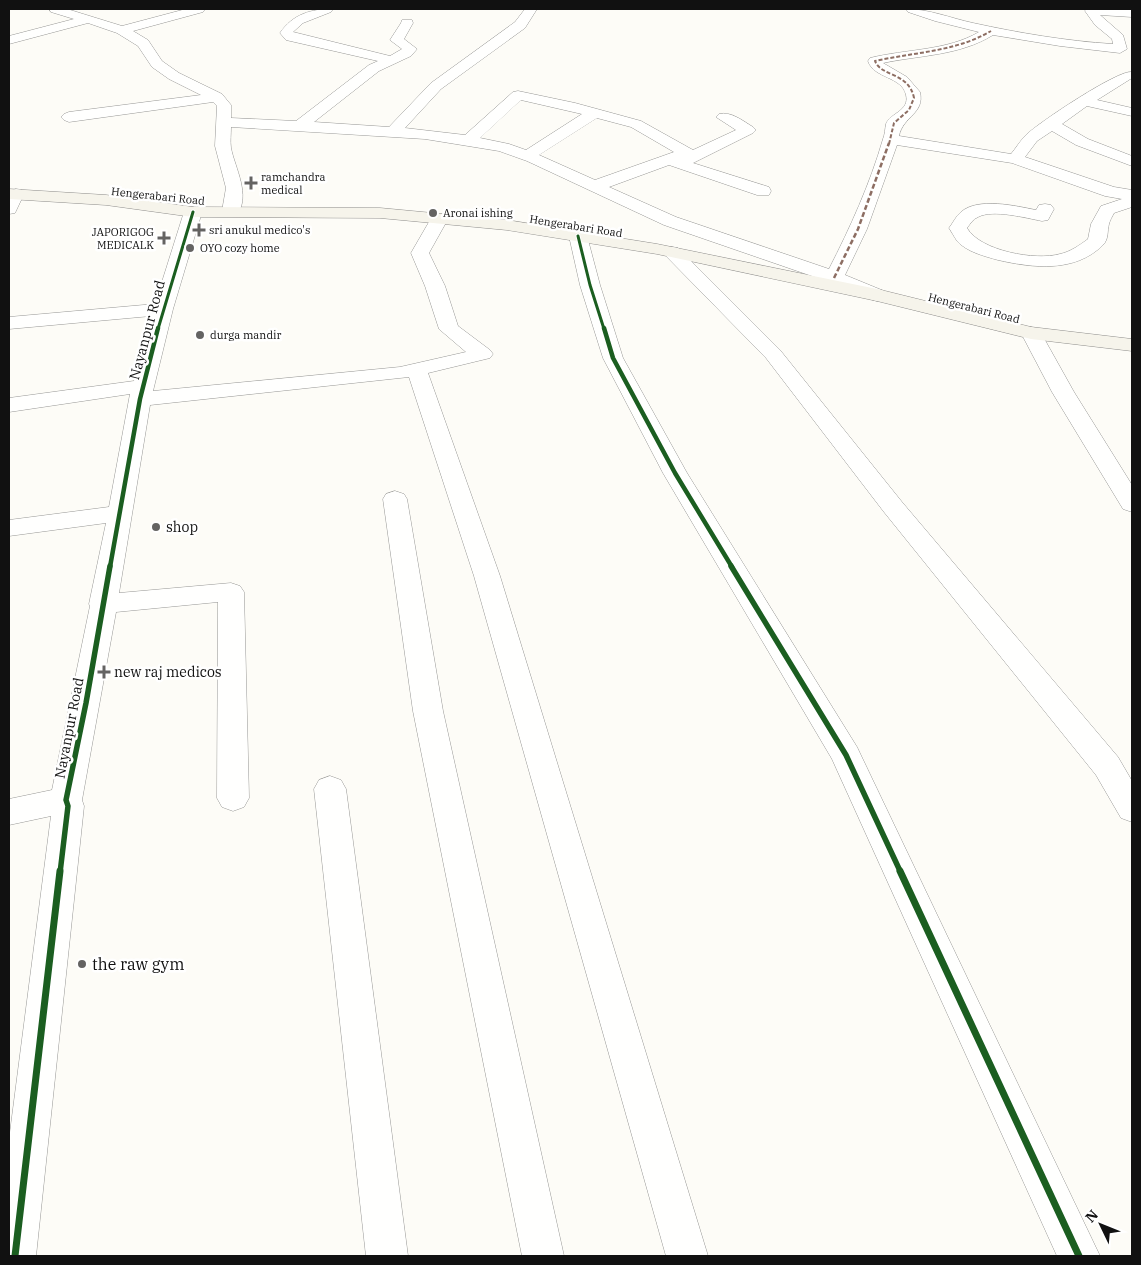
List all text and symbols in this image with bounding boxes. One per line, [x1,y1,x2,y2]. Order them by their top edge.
place label: ramchandra medical [261,170,326,197]
marker: ramchandra medical [245,177,257,189]
street label: Hengerabari Road [111,184,206,208]
place label: Aronai ishing [443,206,513,220]
marker: Aronai ishing [427,207,439,219]
street label: Hengerabari Road [528,212,624,240]
place label: sri anukul medico's [209,223,310,237]
marker: sri anukul medico's [193,224,205,236]
place label: JAPORIGOG MEDICALK [92,225,154,252]
marker: JAPORIGOG MEDICALK [158,232,170,244]
place label: OYO cozy home [200,241,280,255]
marker: OYO cozy home [184,242,196,254]
street label: Nayanpur Road [125,278,169,382]
street label: Hengerabari Road [927,290,1022,326]
place label: durga mandir [210,328,282,342]
marker: durga mandir [194,329,206,341]
place label: shop [166,518,198,536]
marker: shop [150,521,162,533]
place label: new raj medicos [114,663,222,681]
marker: new raj medicos [98,666,110,678]
street label: Nayanpur Road [50,676,88,780]
place label: the raw gym [92,954,184,974]
marker: the raw gym [76,958,88,970]
north arrow [1076,1200,1126,1250]
text: N [1081,1206,1102,1226]

